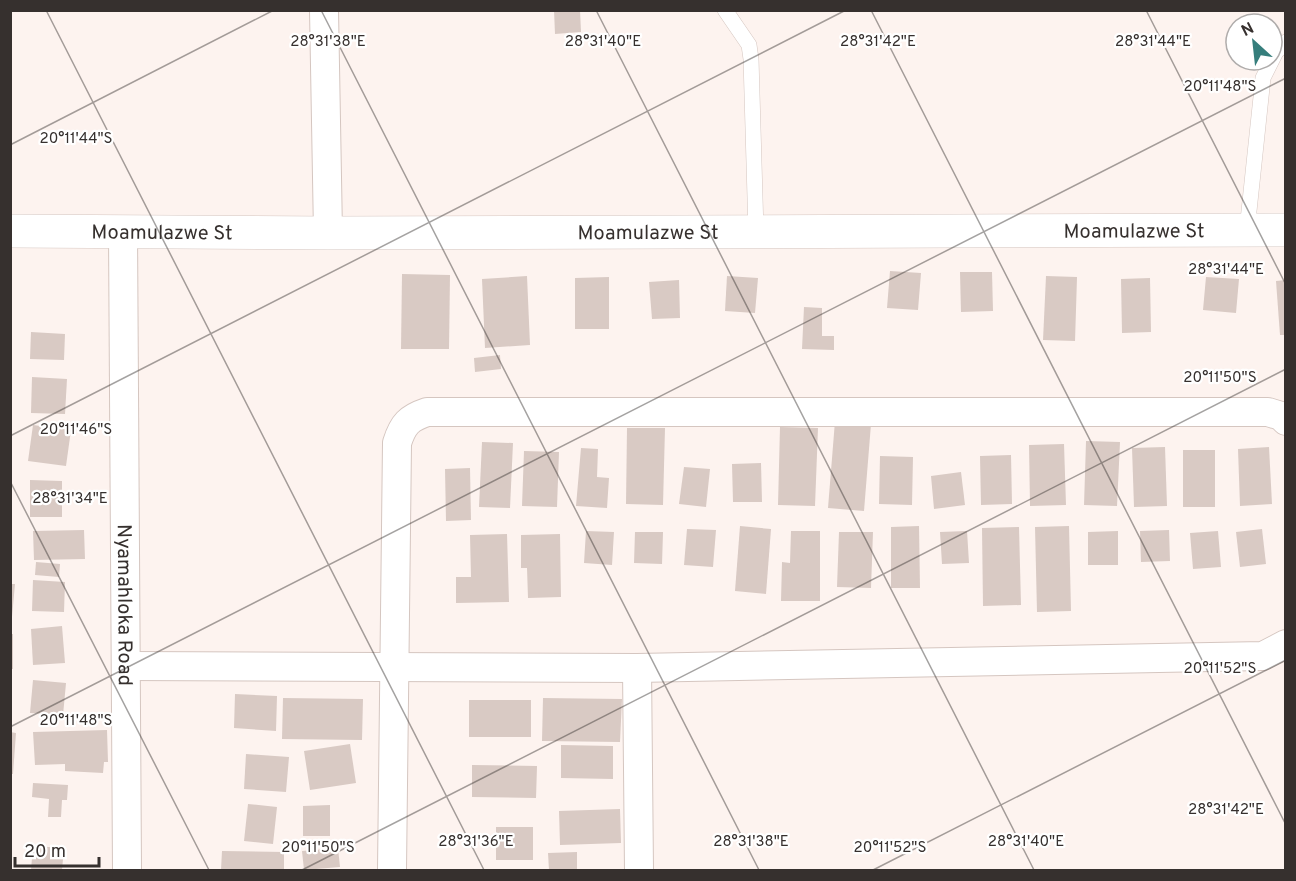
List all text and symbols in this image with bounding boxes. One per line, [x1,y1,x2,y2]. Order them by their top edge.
north arrow [1224,12,1284,72]
text: N [1238,19,1258,42]
text: 28°31'38"E [290,33,366,52]
text: 28°31'40"E [565,33,641,52]
text: 28°31'42"E [840,33,916,52]
text: 28°31'44"E [1115,33,1191,52]
text: 20°11'48"S [1184,78,1256,97]
text: 20°11'44"S [39,130,113,149]
street label: Moamulazwe St [1063,219,1205,246]
street label: Moamulazwe St [91,221,233,247]
street label: Moamulazwe St [577,221,719,247]
text: 28°31'44"E [1188,261,1264,280]
text: 20°11'50"S [1183,369,1257,388]
text: 20°11'46"S [40,421,112,440]
text: 28°31'34"E [32,490,108,509]
street label: Nyamahloka Road [110,524,137,686]
text: 20°11'52"S [1184,660,1256,679]
text: 20°11'48"S [40,712,112,731]
text: 28°31'42"E [1188,801,1264,820]
scale bar [15,830,99,868]
text: 28°31'36"E [438,833,514,852]
text: 28°31'38"E [713,833,789,852]
text: 28°31'40"E [988,833,1064,852]
text: 20°11'50"S [281,839,355,858]
text: 20°11'52"S [854,839,926,858]
text: 20 m [24,841,66,864]

